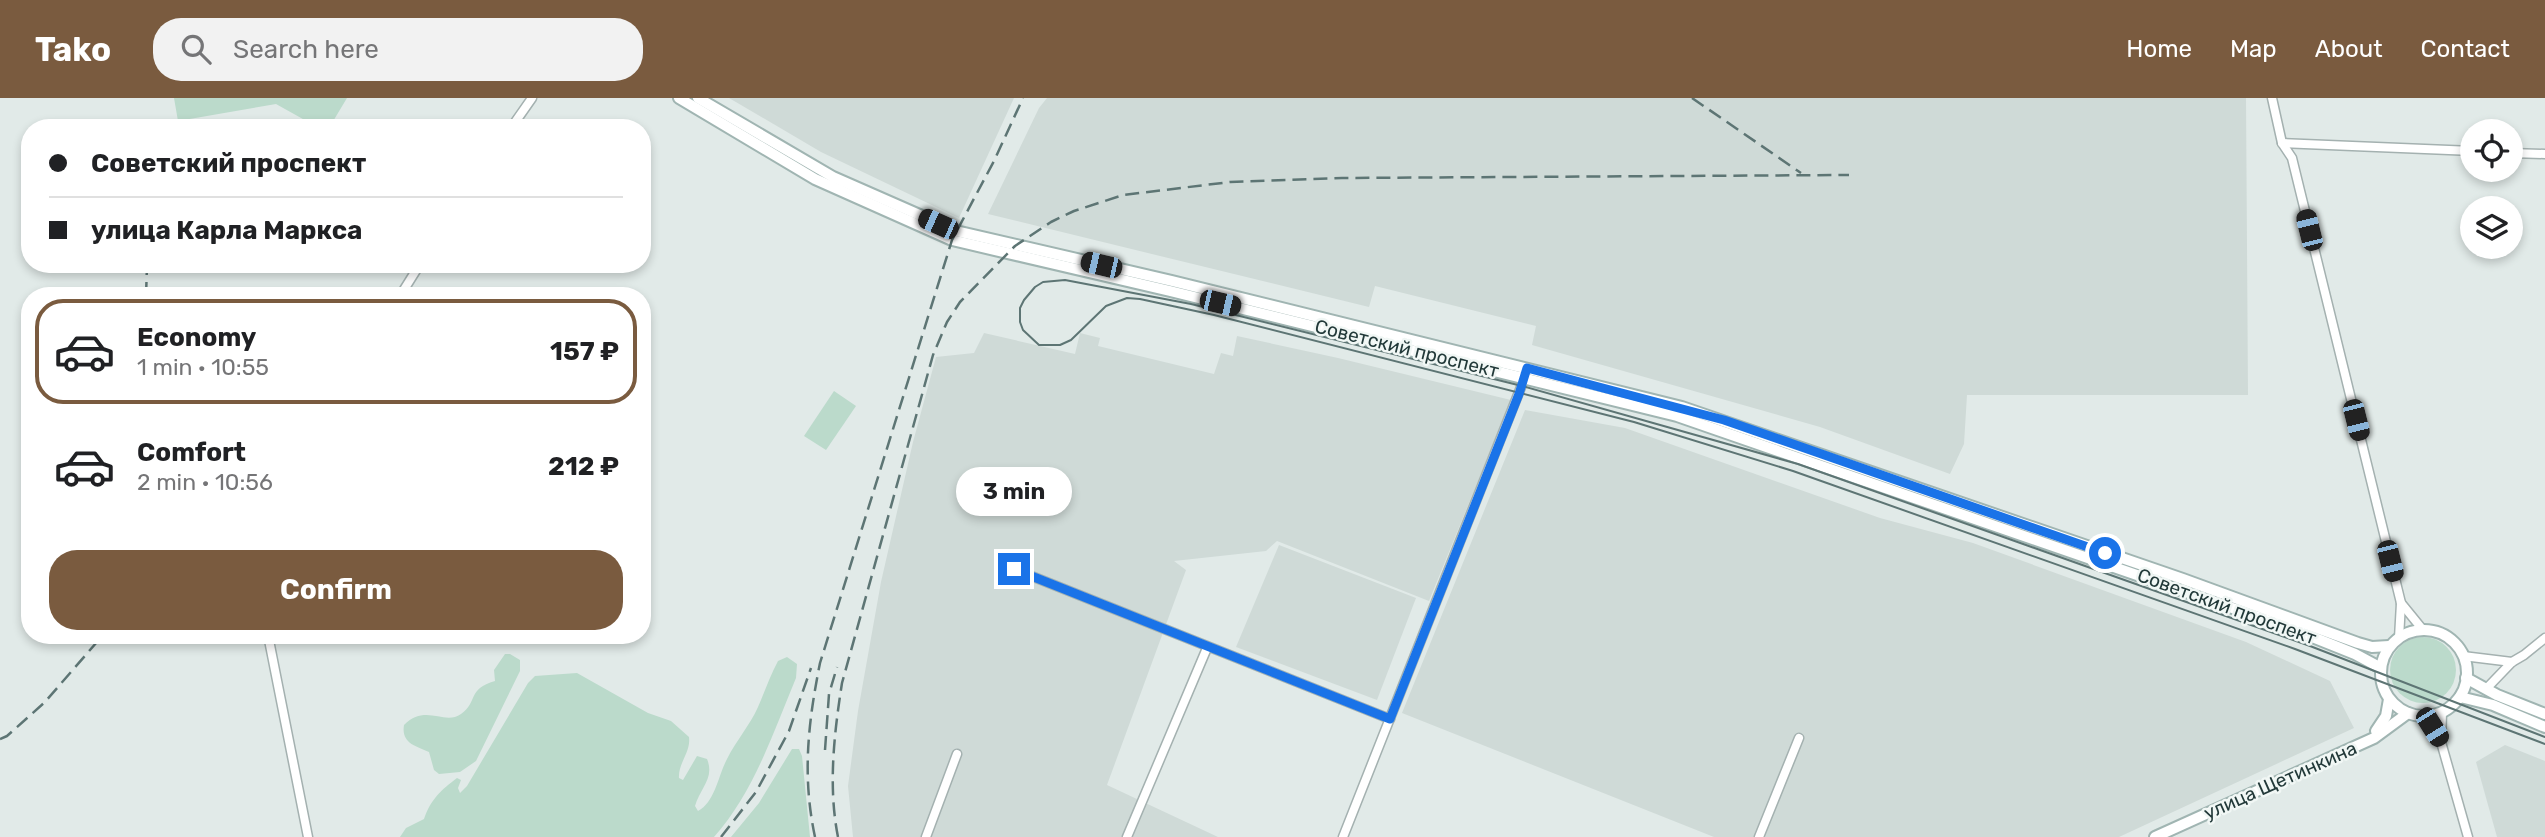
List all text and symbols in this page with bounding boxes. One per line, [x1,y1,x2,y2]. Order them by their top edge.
search box [153,18,643,81]
text: Tako [35,30,111,69]
icon: search [177,30,215,68]
text: Search here [233,34,379,65]
text: Home [2126,35,2192,63]
text: Map [2230,35,2277,63]
text: About [2315,35,2383,63]
text: Contact [2421,35,2510,63]
map controls [2460,119,2523,259]
button: locate [2460,119,2523,182]
text: Советский проспект [91,148,366,179]
button: layers [2460,196,2523,259]
car [915,206,962,242]
car [2294,207,2325,253]
text: улица Карла Маркса [91,215,362,246]
car [1079,250,1124,280]
car [1198,288,1243,318]
street label: Советский проспект [1312,314,1502,383]
icon: car [53,320,116,383]
text: Economy [137,322,256,353]
text: 157 ₽ [550,336,619,367]
text: 1 min · 10:55 [137,353,269,381]
car [2341,397,2372,443]
icon: car [53,435,116,498]
text: Comfort [137,437,246,468]
text: 212 ₽ [548,451,619,482]
text: 2 min · 10:56 [137,468,273,496]
callout: 3 min [956,468,1072,517]
text: 3 min [983,477,1045,505]
route start [2089,537,2121,569]
car [2375,538,2406,584]
button: Confirm [49,550,623,630]
route end [998,553,1030,585]
street label: Советский проспект [2134,563,2320,650]
car [2412,704,2453,750]
street label: улица Щетинкина [2200,736,2360,825]

